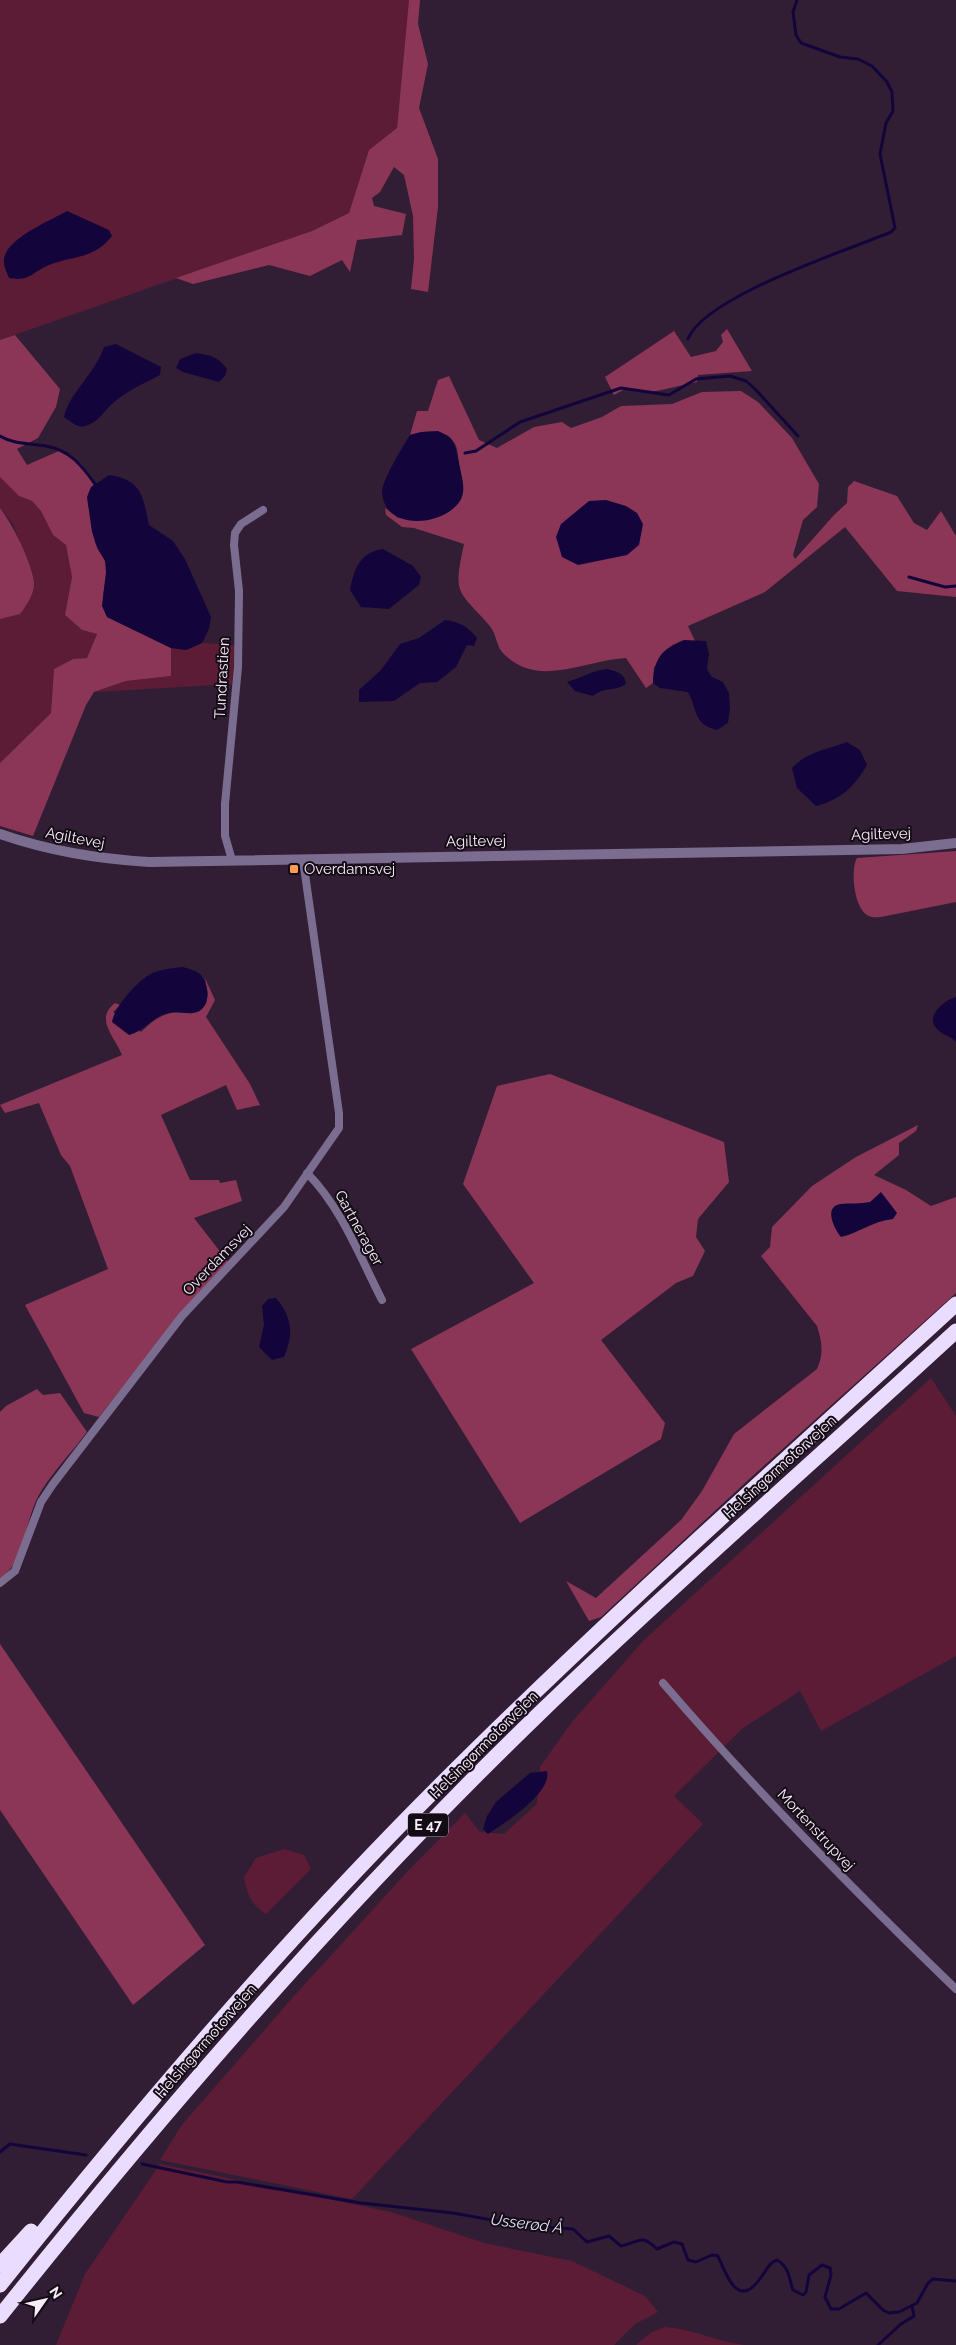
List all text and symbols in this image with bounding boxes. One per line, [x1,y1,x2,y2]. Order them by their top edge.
street label: Tundrastien [211,637,233,719]
street label: Agiltevej [44,823,106,853]
street label: Agiltevej [851,824,911,844]
street label: Agiltevej [446,831,506,851]
place label: Overdamsvej [304,860,395,878]
marker: Overdamsvej [288,863,300,875]
street label: Gartnerager [331,1187,387,1270]
street label: Overdamsvej [179,1221,255,1299]
street label: Helsingørmotorvejen [720,1412,840,1522]
street label: Helsingørmotorvejen [426,1687,542,1803]
street label: Mortenstrupvej [774,1785,858,1875]
road number: E 47 [408,1814,448,1836]
street label: Helsingørmotorvejen [151,1980,261,2102]
water label: Usserød Å [490,2209,564,2237]
north arrow [20,2275,70,2325]
text: N [46,2284,65,2302]

